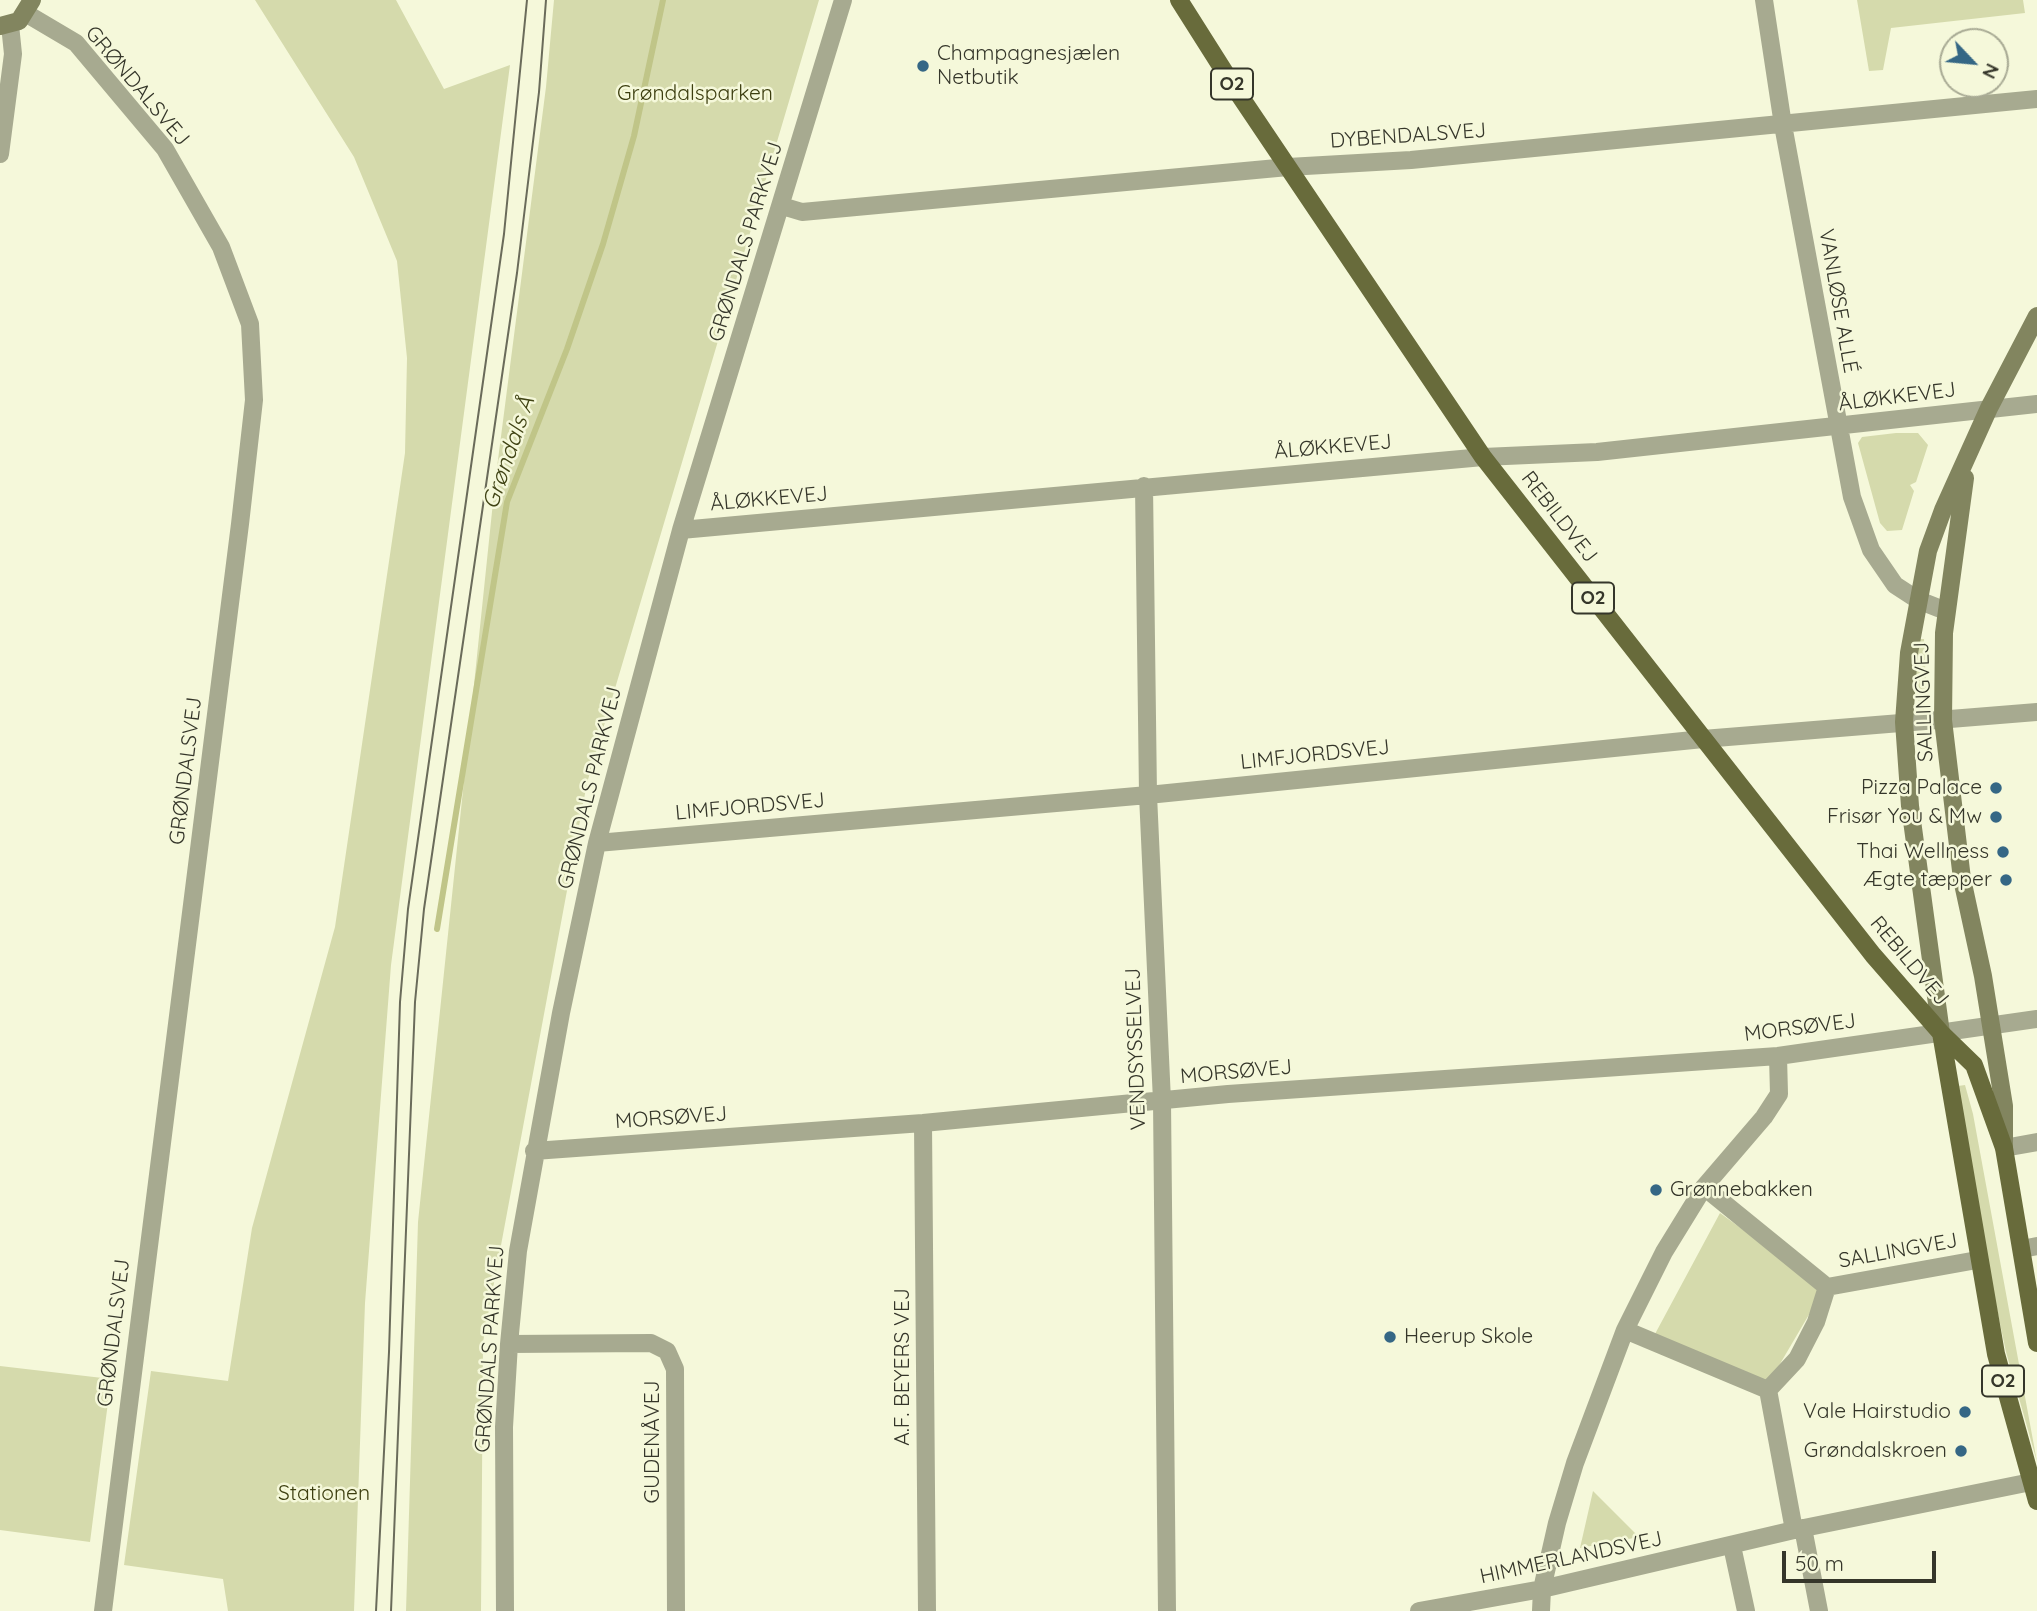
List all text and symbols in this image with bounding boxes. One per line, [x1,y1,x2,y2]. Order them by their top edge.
street label: GRØNDALSVEJ [80,21,194,151]
north arrow [1939,28,2009,98]
place label: Champagnesjælen Netbutik [937,41,1120,91]
marker: Champagnesjælen Netbutik [915,58,931,74]
text: N [1977,60,2005,83]
road number: O2 [1211,68,1253,100]
park label: Grøndalsparken [617,81,773,107]
street label: DYBENDALSVEJ [1329,118,1487,154]
street label: GRØNDALS PARKVEJ [704,139,788,345]
street label: VANLØSE ALLÉ [1813,227,1863,375]
street label: ÅLØKKEVEJ [1837,377,1957,417]
water label: Grøndals Å [477,393,541,513]
street label: ÅLØKKEVEJ [1273,429,1393,465]
street label: REBILDVEJ [1516,466,1602,568]
street label: ÅLØKKEVEJ [709,481,829,517]
road number: O2 [1572,582,1614,614]
street label: SALLINGVEJ [1909,641,1939,763]
street label: GRØNDALS PARKVEJ [553,684,627,892]
street label: GRØNDALSVEJ [164,696,208,846]
street label: LIMFJORDSVEJ [1239,735,1391,775]
place label: Pizza Palace [1861,775,1982,801]
marker: Pizza Palace [1988,780,2004,796]
street label: LIMFJORDSVEJ [674,788,826,826]
place label: Frisør You & Mw [1827,804,1982,830]
marker: Frisør You & Mw [1988,809,2004,825]
place label: Thai Wellness [1856,839,1989,865]
marker: Thai Wellness [1995,844,2011,860]
place label: Ægte tæpper [1864,867,1992,893]
marker: Ægte tæpper [1998,872,2014,888]
street label: REBILDVEJ [1864,911,1954,1011]
street label: VENDSYSSELVEJ [1121,967,1151,1131]
street label: MORSØVEJ [1743,1009,1857,1047]
street label: MORSØVEJ [1179,1055,1293,1089]
street label: MORSØVEJ [614,1102,728,1134]
place label: Grønnebakken [1670,1177,1813,1203]
marker: Grønnebakken [1648,1182,1664,1198]
street label: SALLINGVEJ [1837,1228,1959,1274]
street label: GRØNDALS PARKVEJ [470,1245,510,1453]
street label: GRØNDALSVEJ [92,1258,136,1408]
street label: A.F. BEYERS VEJ [890,1288,916,1446]
place label: Heerup Skole [1404,1324,1533,1350]
marker: Heerup Skole [1382,1329,1398,1345]
road number: O2 [1982,1366,2024,1396]
street label: GUDENÅVEJ [640,1380,666,1504]
place label: Vale Hairstudio [1803,1399,1951,1425]
marker: Vale Hairstudio [1957,1404,1973,1420]
place label: Grøndalskroen [1804,1438,1947,1464]
marker: Grøndalskroen [1953,1443,1969,1459]
park label: Stationen [278,1481,370,1507]
street label: HIMMERLANDSVEJ [1478,1526,1664,1590]
scale bar [1785,1538,1939,1582]
text: 50 m [1795,1550,1844,1576]

